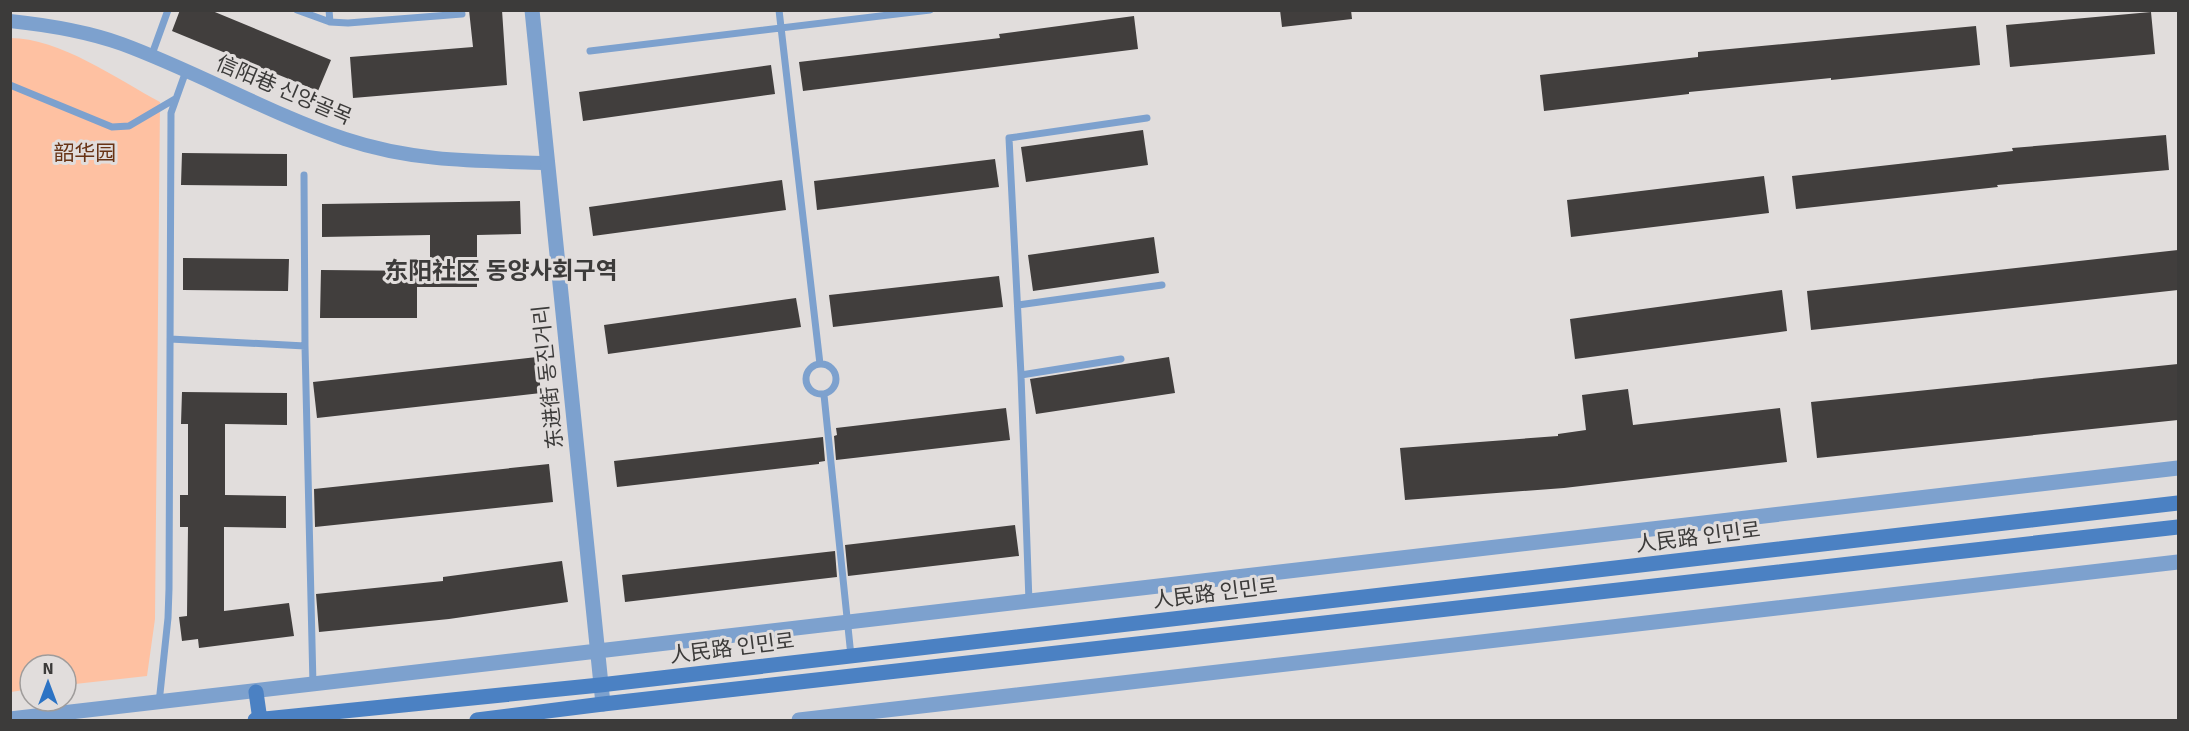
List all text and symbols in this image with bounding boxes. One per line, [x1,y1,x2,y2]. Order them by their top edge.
street label: 信阳巷 신양골목 [212,50,356,130]
park label: 韶华园 [54,140,117,166]
district label: 东阳社区 동양사회구역 [384,256,618,286]
street label: 东进街 동진거리 [527,304,569,450]
street label: 人民路 인민로 [1634,516,1762,558]
street label: 人民路 인민로 [1151,572,1279,614]
street label: 人民路 인민로 [668,627,796,669]
north arrow [18,653,78,713]
text: N [42,659,54,679]

